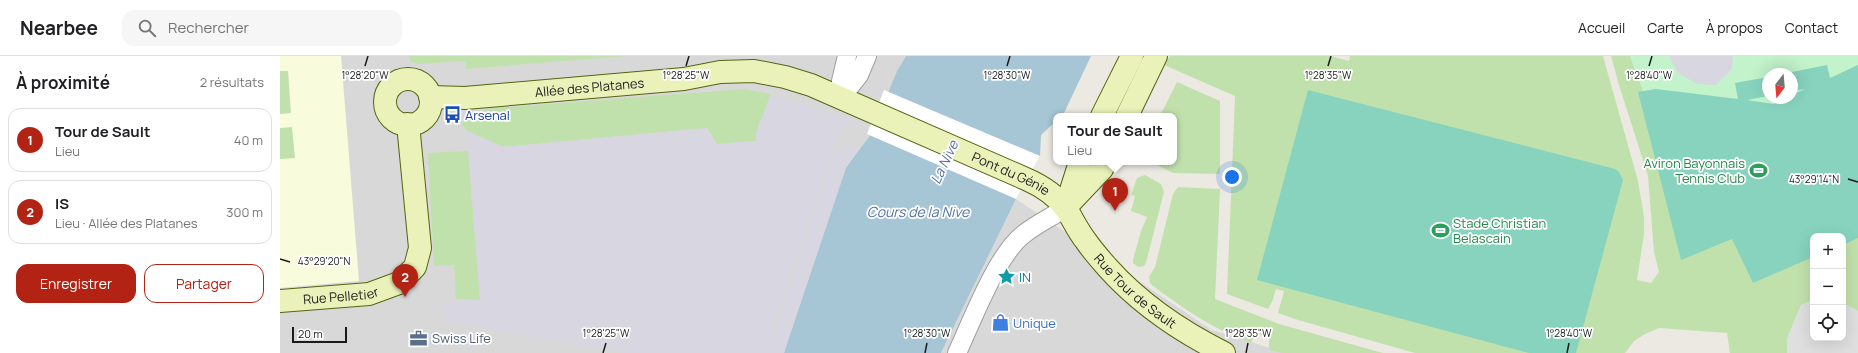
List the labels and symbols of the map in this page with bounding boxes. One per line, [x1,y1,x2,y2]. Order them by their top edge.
text: 1°28'20"W [341,68,389,82]
text: 1°28'25"W [663,68,710,82]
text: 1°28'30"W [984,68,1031,82]
text: 1°28'35"W [1305,68,1352,82]
text: 1°28'40"W [1626,68,1673,82]
north arrow [1762,68,1798,104]
street label: Allée des Platanes [534,73,645,101]
bus stop icon: Arsenal [442,105,462,125]
place label: Arsenal [465,106,510,124]
water label: La Nive [926,137,963,187]
street label: Pont du Génie [969,148,1054,199]
place label: Aviron Bayonnais Tennis Club [1643,154,1745,187]
sports icon: Aviron Bayonnais Tennis Club [1748,160,1768,180]
your location [1222,167,1242,187]
text: 43°29'14"N [1789,172,1839,186]
pin: 1 [1102,178,1128,211]
water label: Cours de la Nive [867,202,970,221]
place label: Stade Christian Belascain [1453,214,1546,247]
sports icon: Stade Christian Belascain [1430,220,1450,240]
street label: Rue Tour de Sault [1090,250,1180,332]
text: 43°29'20"N [298,254,350,268]
pin: 2 [392,264,418,297]
place icon: IN [996,267,1016,287]
place label: IN [1019,268,1031,286]
street label: Rue Pelletier [302,282,381,308]
shop icon: Unique [990,313,1010,333]
place label: Unique [1013,314,1056,332]
scale bar [292,325,347,344]
text: 1°28'25"W [583,326,630,340]
text: 1°28'30"W [904,326,951,340]
text: 1°28'35"W [1225,326,1272,340]
text: 1°28'40"W [1546,326,1593,340]
office icon: Swiss Life [409,328,429,348]
place label: Swiss Life [432,329,491,347]

